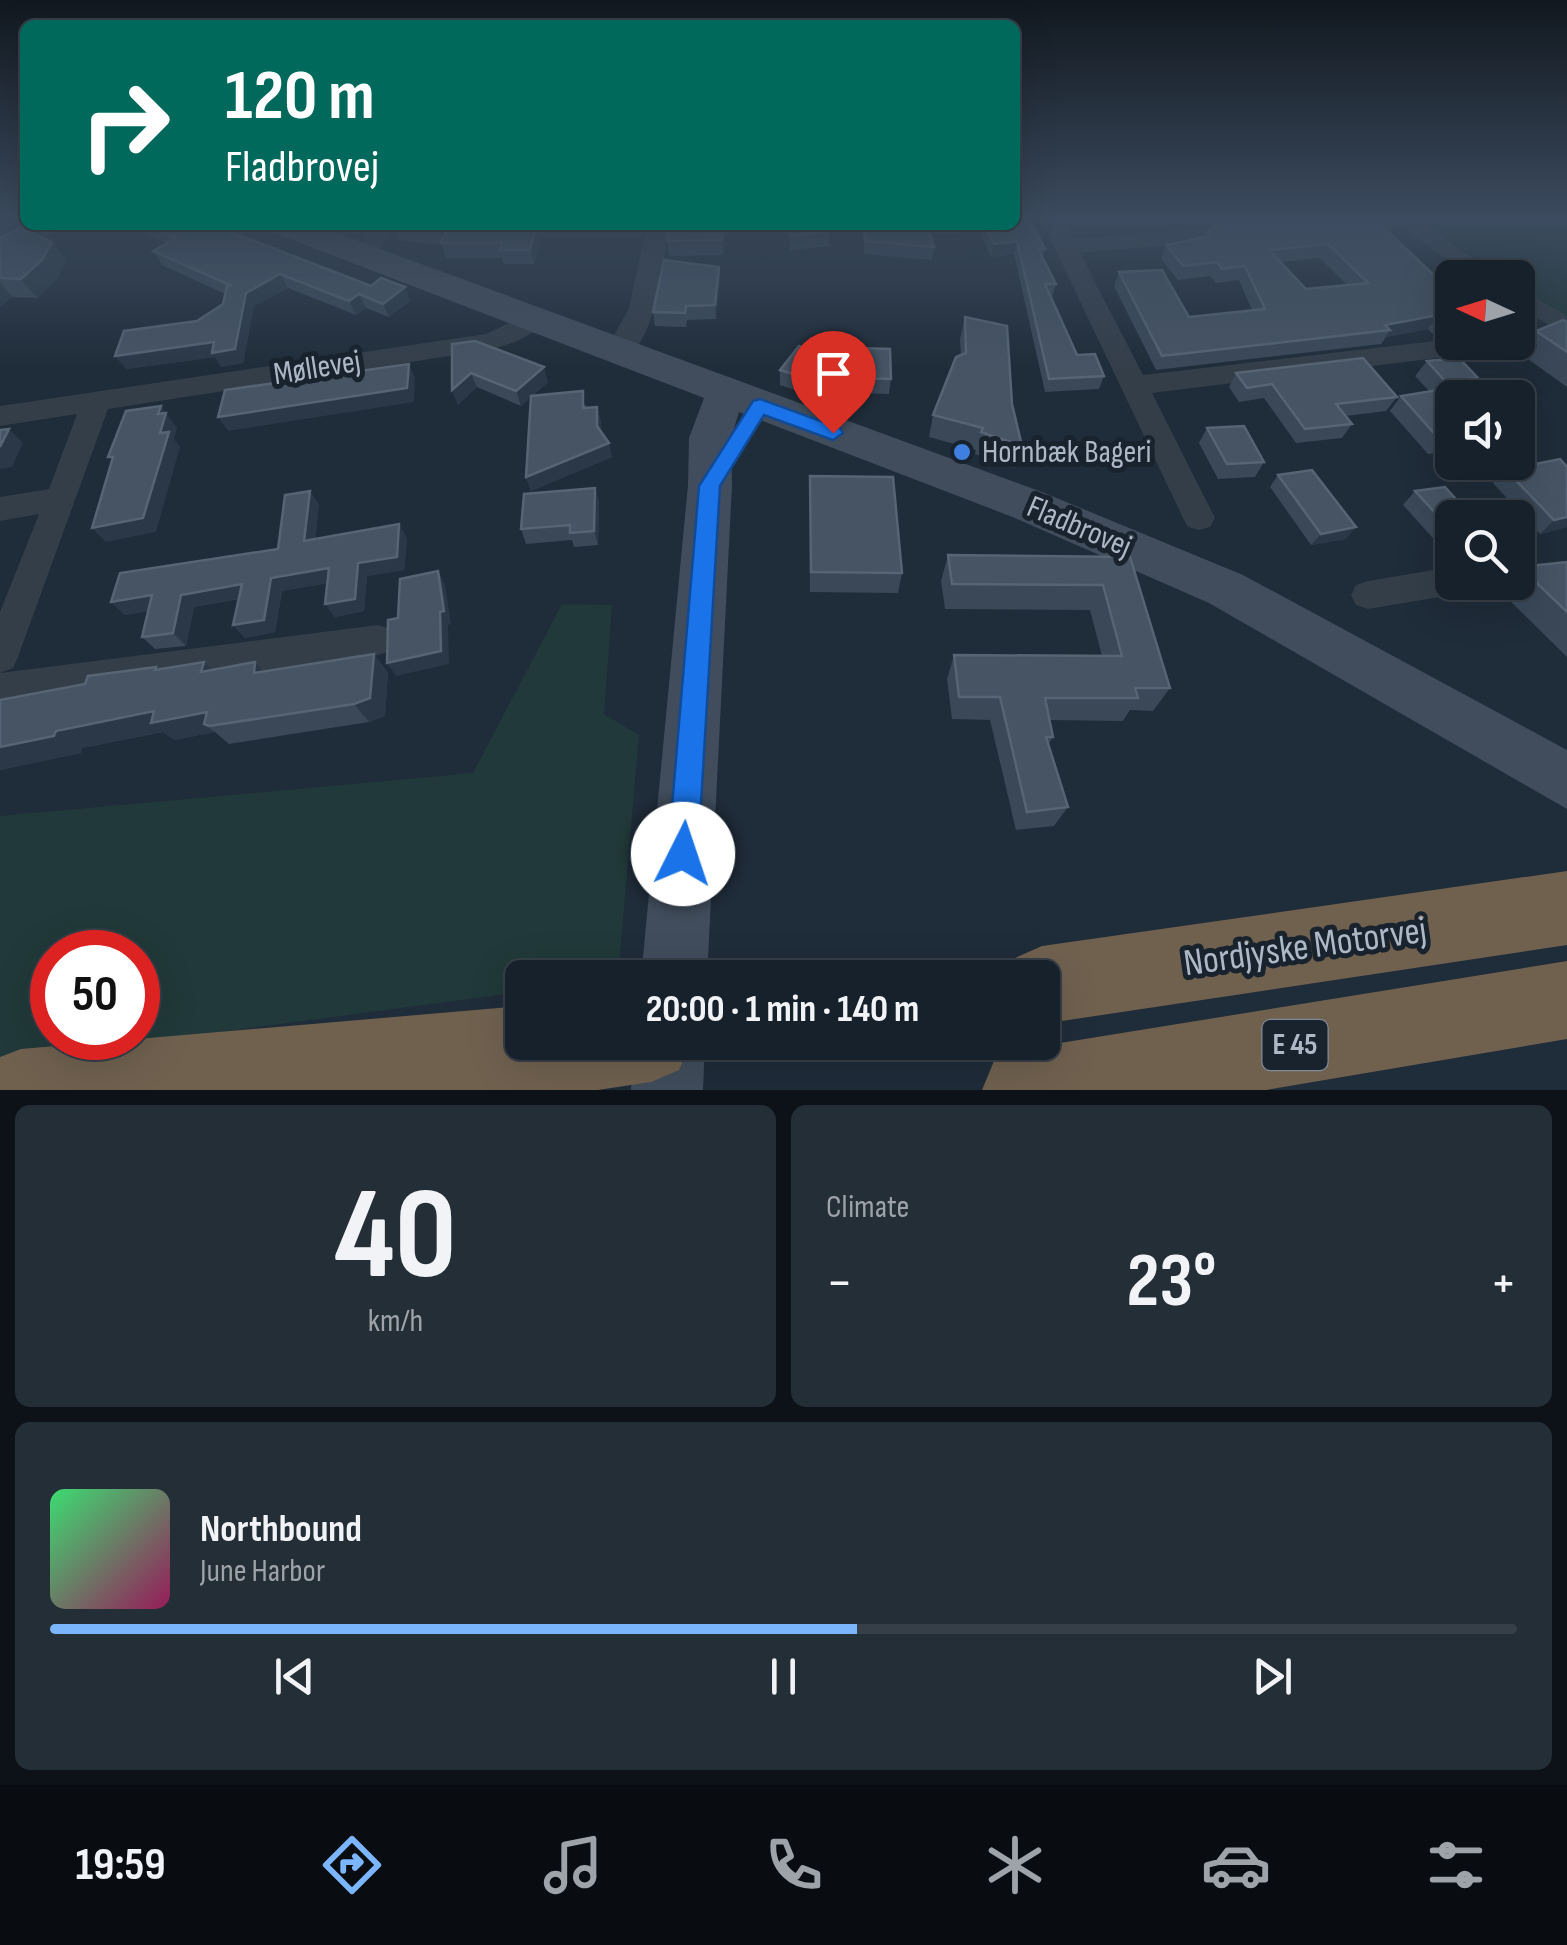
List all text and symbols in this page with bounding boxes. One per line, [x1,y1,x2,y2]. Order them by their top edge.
text: 120 m [225,55,375,139]
icon: right [60,60,190,190]
text: Fladbrovej [225,140,379,195]
north arrow [1435,260,1535,360]
map controls [1435,260,1535,600]
pin [791,331,876,434]
street label: Møllevej [271,342,363,394]
icon: arrive [806,346,861,401]
button: sound [1435,380,1535,480]
place label: Hornbæk Bageri [982,433,1151,472]
marker: Hornbæk Bageri [951,441,973,463]
street label: Fladbrovej [1021,488,1137,566]
button: search [1435,500,1535,600]
position arrow [631,802,735,906]
street label: Nordjyske Motorvej [1181,908,1429,986]
speed limit sign: 50 [30,930,160,1060]
text: 20:00 · 1 min · 140 m [646,987,919,1032]
road number: E 45 [1262,1020,1328,1070]
text: 40 [334,1159,457,1315]
text: Climate [826,1188,909,1227]
text: 23° [1126,1237,1217,1328]
text: − [826,1250,853,1317]
text: + [1490,1250,1517,1317]
text: km/h [368,1302,423,1341]
text: Northbound [200,1507,362,1552]
text: June Harbor [200,1552,325,1591]
icon: previous [267,1649,322,1704]
icon: pause [756,1649,811,1704]
icon: next [1245,1649,1300,1704]
icon: directions [317,1830,387,1900]
icon: music [538,1830,608,1900]
icon: phone [759,1830,829,1900]
icon: climate [980,1830,1050,1900]
icon: car [1201,1830,1271,1900]
icon: filters [1421,1830,1491,1900]
text: 19:59 [75,1838,166,1893]

